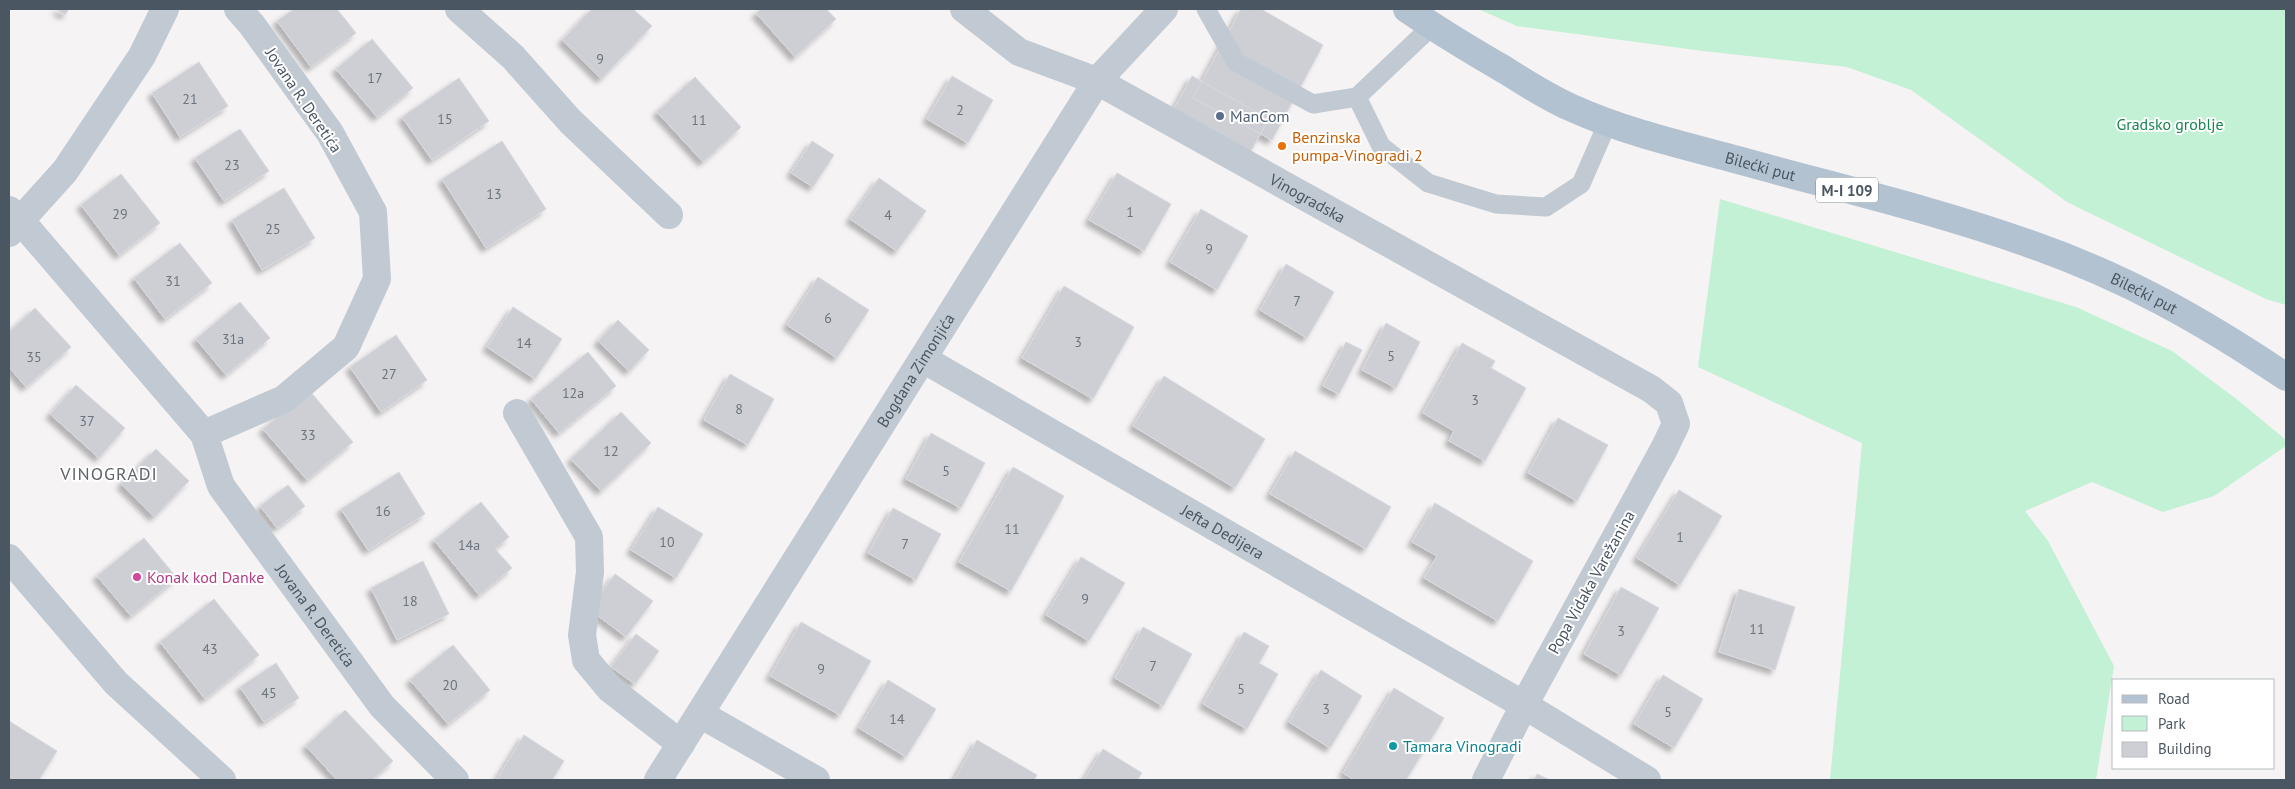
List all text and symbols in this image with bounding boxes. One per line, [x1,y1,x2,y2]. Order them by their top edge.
street label: Jovana R. Deretića [261,43,347,156]
house number: 9 [596,50,604,68]
house number: 17 [367,69,383,87]
house number: 21 [182,90,198,108]
house number: 2 [956,101,964,119]
place label: ManCom [1230,106,1290,126]
house number: 15 [437,110,453,128]
marker: ManCom [1214,110,1226,122]
house number: 11 [691,111,707,129]
park label: Gradsko groblje [2116,114,2224,134]
place label: Benzinska pumpa-Vinogradi 2 [1292,127,1423,165]
marker: Benzinska pumpa-Vinogradi 2 [1276,140,1288,152]
street label: Bilećki put [1723,147,1798,185]
house number: 23 [224,156,240,174]
street label: Vinogradska [1265,169,1349,227]
road number: M-I 109 [1816,178,1878,202]
house number: 13 [486,185,502,203]
house number: 1 [1126,203,1134,221]
house number: 29 [112,205,128,223]
house number: 4 [884,206,892,224]
house number: 25 [265,220,281,238]
house number: 9 [1205,240,1213,258]
street label: Bilećki put [2108,268,2182,318]
house number: 31 [165,272,181,290]
house number: 7 [1293,292,1301,310]
house number: 6 [824,309,832,327]
street label: Bogdana Zimonjića [872,309,959,431]
house number: 31a [222,330,244,348]
house number: 3 [1074,333,1082,351]
house number: 14 [516,334,532,352]
house number: 5 [1387,347,1395,365]
house number: 35 [26,348,42,366]
house number: 27 [381,365,397,383]
house number: 12a [562,384,584,402]
house number: 3 [1471,391,1479,409]
house number: 8 [735,400,743,418]
house number: 37 [79,412,95,430]
house number: 33 [300,426,316,444]
house number: 12 [603,442,619,460]
district label: VINOGRADI [59,462,158,485]
house number: 5 [942,462,950,480]
street label: Jefta Dedijera [1177,499,1268,563]
house number: 16 [375,502,391,520]
street label: Popa Vidaka Varežanina [1543,507,1639,657]
house number: 11 [1004,520,1020,538]
house number: 1 [1676,528,1684,546]
house number: 10 [659,533,675,551]
house number: 7 [901,535,909,553]
house number: 14a [458,536,480,554]
street label: Jovana R. Deretića [271,559,360,671]
place label: Konak kod Danke [147,567,264,587]
marker: Konak kod Danke [131,571,143,583]
house number: 9 [1081,590,1089,608]
house number: 18 [402,592,418,610]
house number: 11 [1749,620,1765,638]
house number: 3 [1617,622,1625,640]
house number: 43 [202,640,218,658]
house number: 7 [1149,657,1157,675]
house number: 9 [817,660,825,678]
house number: 20 [442,676,458,694]
legend [2112,679,2275,769]
house number: 5 [1237,680,1245,698]
house number: 45 [261,684,277,702]
text: Road [2158,689,2190,708]
house number: 3 [1322,700,1330,718]
house number: 5 [1664,703,1672,721]
house number: 14 [889,710,905,728]
text: Park [2158,714,2186,733]
place label: Tamara Vinogradi [1403,736,1522,756]
text: Building [2158,739,2212,758]
marker: Tamara Vinogradi [1387,740,1399,752]

